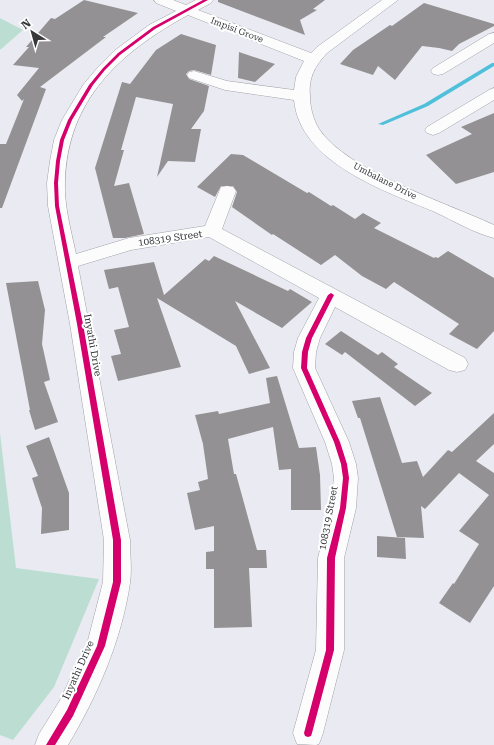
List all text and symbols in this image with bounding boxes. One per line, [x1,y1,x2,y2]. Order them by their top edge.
north arrow [12,12,52,52]
street label: Impisi Grove [209,15,265,45]
text: N [19,16,34,32]
street label: Umbalane Drive [352,161,418,201]
street label: 108319 Street [137,228,203,248]
street label: Inyathi Drive [82,313,104,378]
street label: 108319 Street [316,485,340,551]
street label: Inyathi Drive [60,638,96,701]

